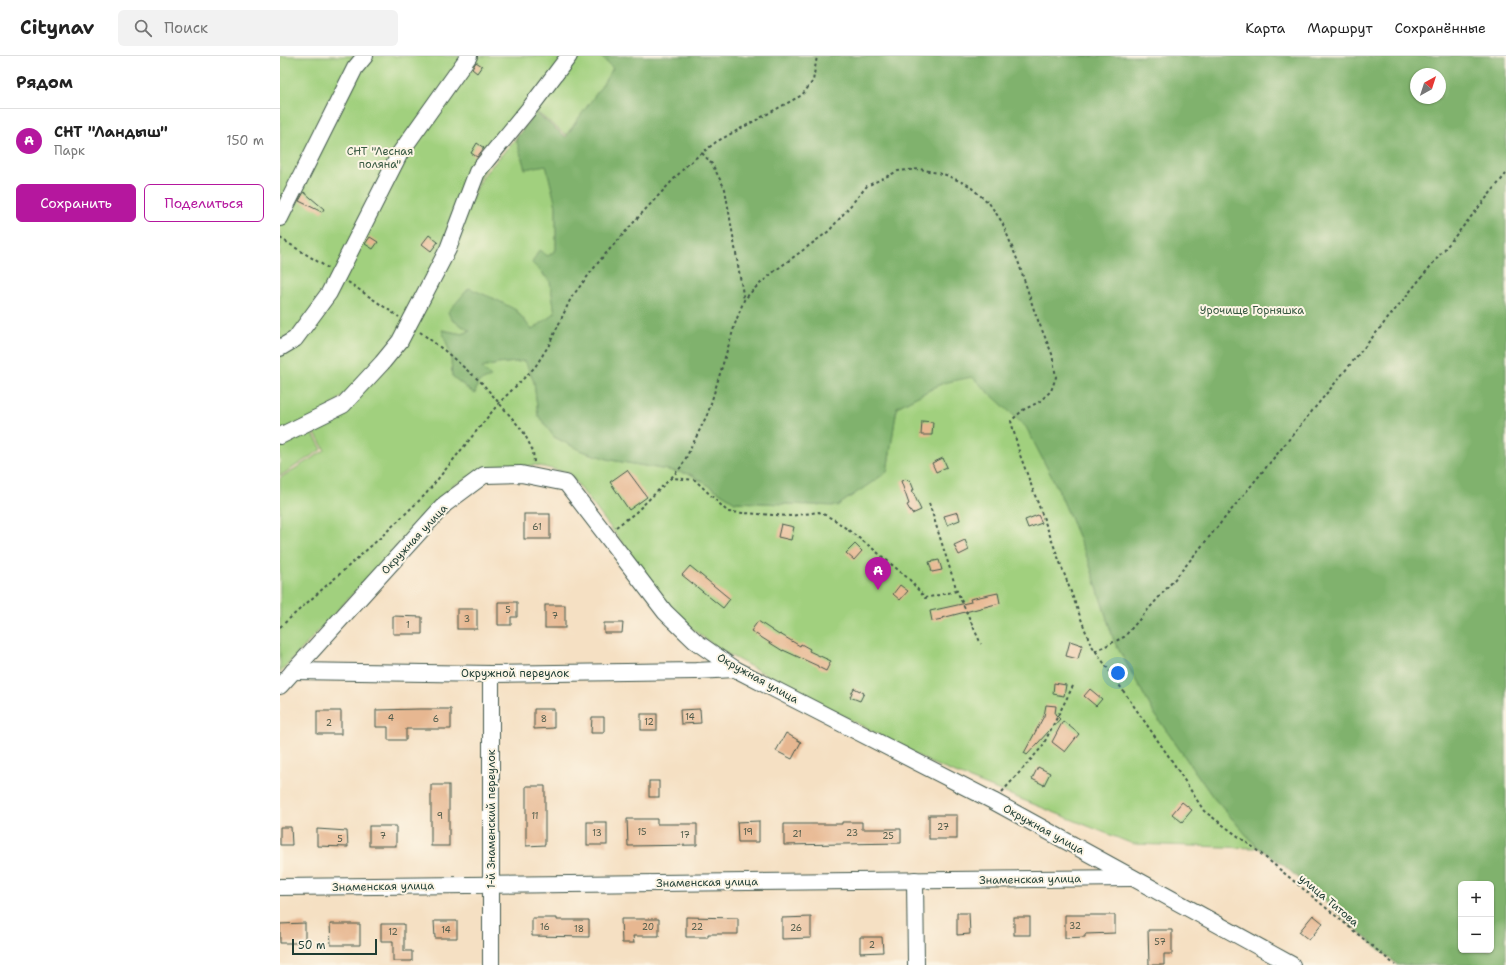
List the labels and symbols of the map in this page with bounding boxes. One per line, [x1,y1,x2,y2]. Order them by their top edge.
north arrow [1410,68,1446,104]
park label: СНТ "Лесная поляна" [347,144,413,172]
park label: Урочище Горняшка [1200,303,1304,318]
street label: Окружная улица [378,501,451,578]
house number: 61 [532,521,542,533]
pin: A [865,557,891,590]
house number: 5 [505,604,511,616]
house number: 7 [552,610,558,622]
house number: 3 [464,613,470,625]
house number: 1 [406,619,410,631]
street label: Окружная улица [714,650,801,707]
your location [1108,663,1128,683]
street label: Окружной переулок [461,666,569,681]
house number: 14 [685,711,695,723]
house number: 4 [388,712,394,724]
house number: 6 [433,713,439,725]
house number: 8 [541,713,547,725]
house number: 12 [644,716,654,728]
house number: 2 [326,717,332,729]
street label: 1-й Знаменский переулок [484,749,499,889]
street label: Окружная улица [1000,801,1087,858]
house number: 9 [437,810,443,822]
house number: 11 [531,810,539,822]
house number: 27 [937,821,949,833]
house number: 15 [637,826,647,838]
house number: 19 [743,826,753,838]
house number: 13 [592,827,602,839]
house number: 23 [846,827,858,839]
house number: 21 [792,828,802,840]
house number: 17 [680,829,690,841]
house number: 7 [380,830,386,842]
house number: 25 [882,830,894,842]
house number: 5 [337,833,343,845]
street label: Знаменская улица [979,871,1081,888]
street label: улица Титова [1296,871,1362,930]
street label: Знаменская улица [656,874,758,891]
street label: Знаменская улица [332,878,434,895]
house number: 32 [1069,920,1081,932]
house number: 16 [540,921,550,933]
house number: 20 [642,921,654,933]
house number: 22 [691,921,703,933]
house number: 26 [790,922,802,934]
house number: 18 [574,923,584,935]
house number: 14 [441,924,451,936]
house number: 12 [388,926,398,938]
house number: 57 [1154,936,1166,948]
scale bar [292,937,377,956]
house number: 2 [869,939,875,951]

